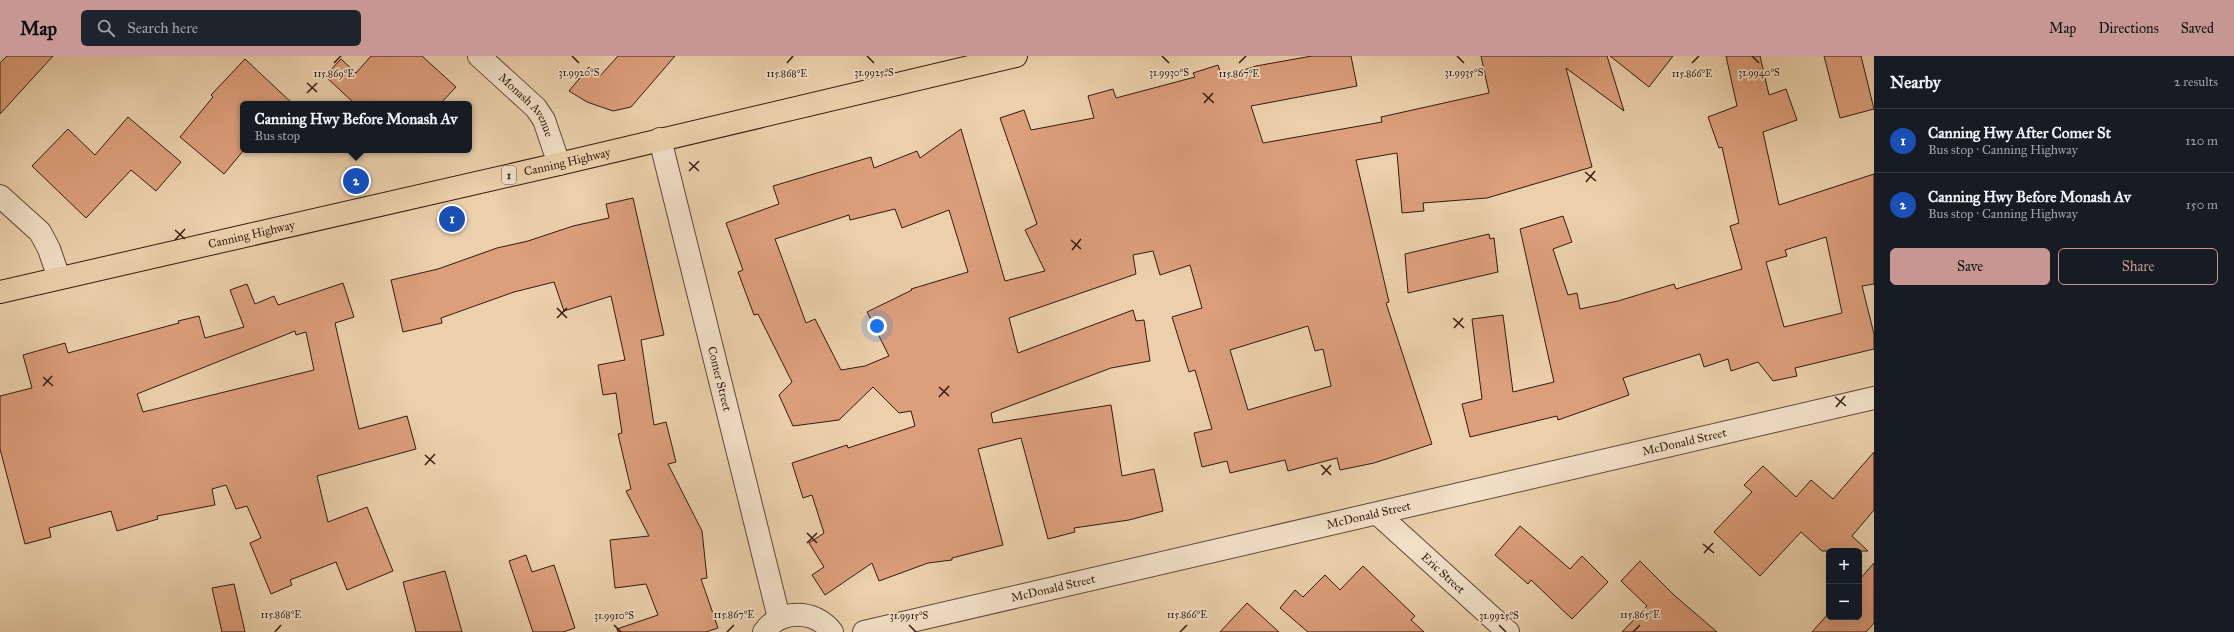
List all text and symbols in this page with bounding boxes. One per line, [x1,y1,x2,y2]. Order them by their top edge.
search box [81,10,361,46]
text: Map [20,17,57,40]
icon: search [95,17,117,39]
text: Search here [127,19,198,37]
text: Map [2049,20,2076,37]
text: Directions [2098,20,2159,37]
text: Saved [2181,20,2214,37]
text: 31.9920°S [559,67,600,79]
text: 31.9925°S [854,67,894,79]
text: 31.9930°S [1149,67,1189,79]
text: 31.9935°S [1445,67,1484,79]
text: 31.9940°S [1738,67,1780,79]
text: 115.869°E [314,68,354,80]
text: 115.868°E [767,68,807,80]
text: 115.867°E [1219,68,1259,80]
text: 115.866°E [1672,68,1712,80]
street label: Monash Avenue [496,70,556,139]
text: Nearby [1890,72,1941,93]
text: 2 results [2174,74,2218,90]
popup [240,101,472,153]
text: Canning Hwy Before Monash Av [255,110,457,128]
text: Canning Hwy After Comer St [1928,124,2111,142]
text: Bus stop [255,128,300,144]
text: 1 [1900,133,1906,149]
text: 120 m [2185,133,2218,149]
text: Bus stop · Canning Highway [1928,142,2078,158]
street label: Canning Highway [523,145,612,179]
pin: 2 [343,166,369,196]
road number: 1 [502,166,516,184]
text: Canning Hwy Before Monash Av [1928,188,2131,206]
text: 2 [1900,197,1906,213]
text: 150 m [2186,197,2218,213]
pin: 1 [439,204,465,234]
text: Bus stop · Canning Highway [1928,206,2078,222]
street label: Canning Highway [207,218,297,251]
button: Save [1890,248,2050,285]
button: Share [2058,248,2218,285]
your location [867,316,887,336]
street label: Comer Street [705,345,735,413]
street label: McDonald Street [1641,425,1729,458]
street label: McDonald Street [1325,498,1413,532]
map controls [1826,548,1862,620]
button: + [1826,548,1862,584]
street label: Eric Street [1419,550,1468,597]
street label: McDonald Street [1009,572,1097,605]
button: − [1826,584,1862,620]
text: 115.868°E [261,609,301,621]
text: 115.867°E [714,609,754,621]
text: 115.866°E [1167,609,1207,621]
text: 115.865°E [1620,609,1660,621]
text: 31.9910°S [594,610,634,622]
text: 31.9915°S [890,610,929,622]
text: 31.9925°S [1479,610,1519,622]

